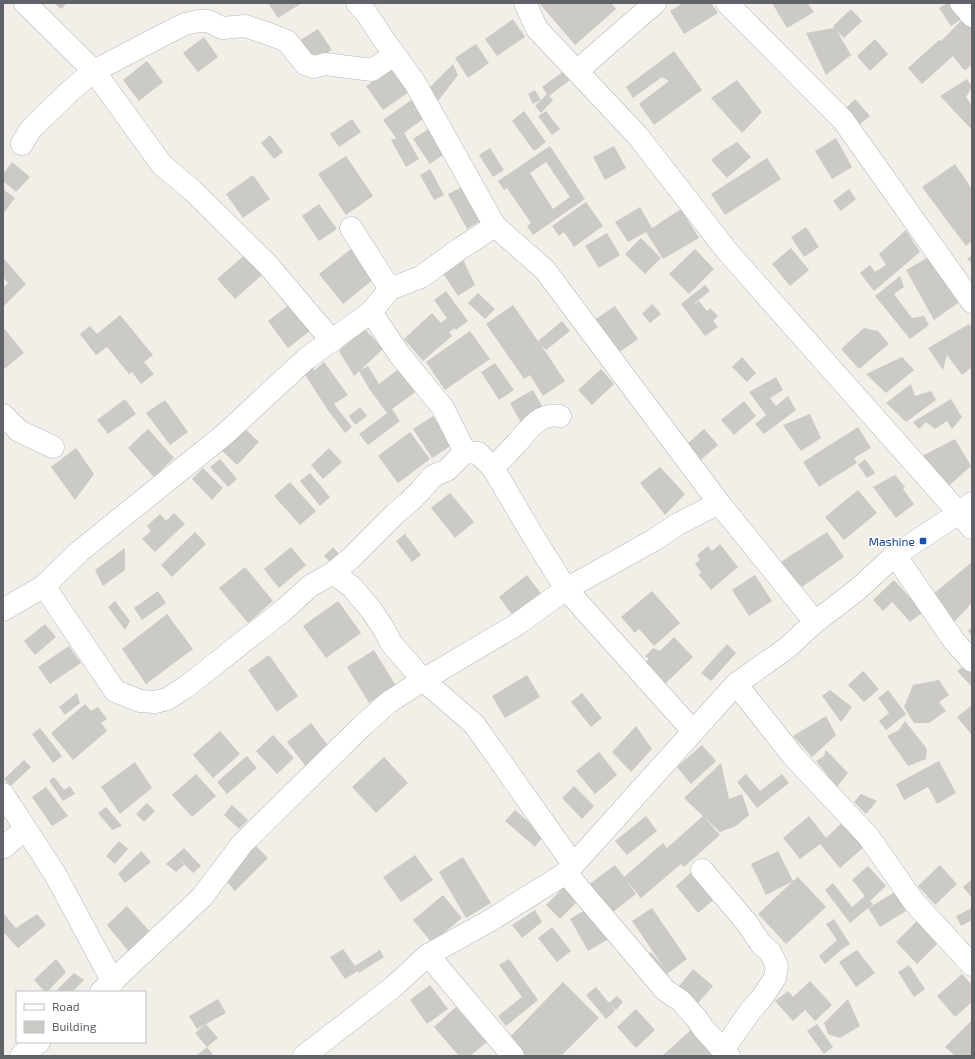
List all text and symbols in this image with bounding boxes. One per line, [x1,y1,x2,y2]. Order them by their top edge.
place label: Mashine [868,534,915,548]
marker: Mashine [918,536,928,546]
legend [16,991,146,1043]
text: Road [52,999,80,1013]
text: Building [52,1019,97,1033]

